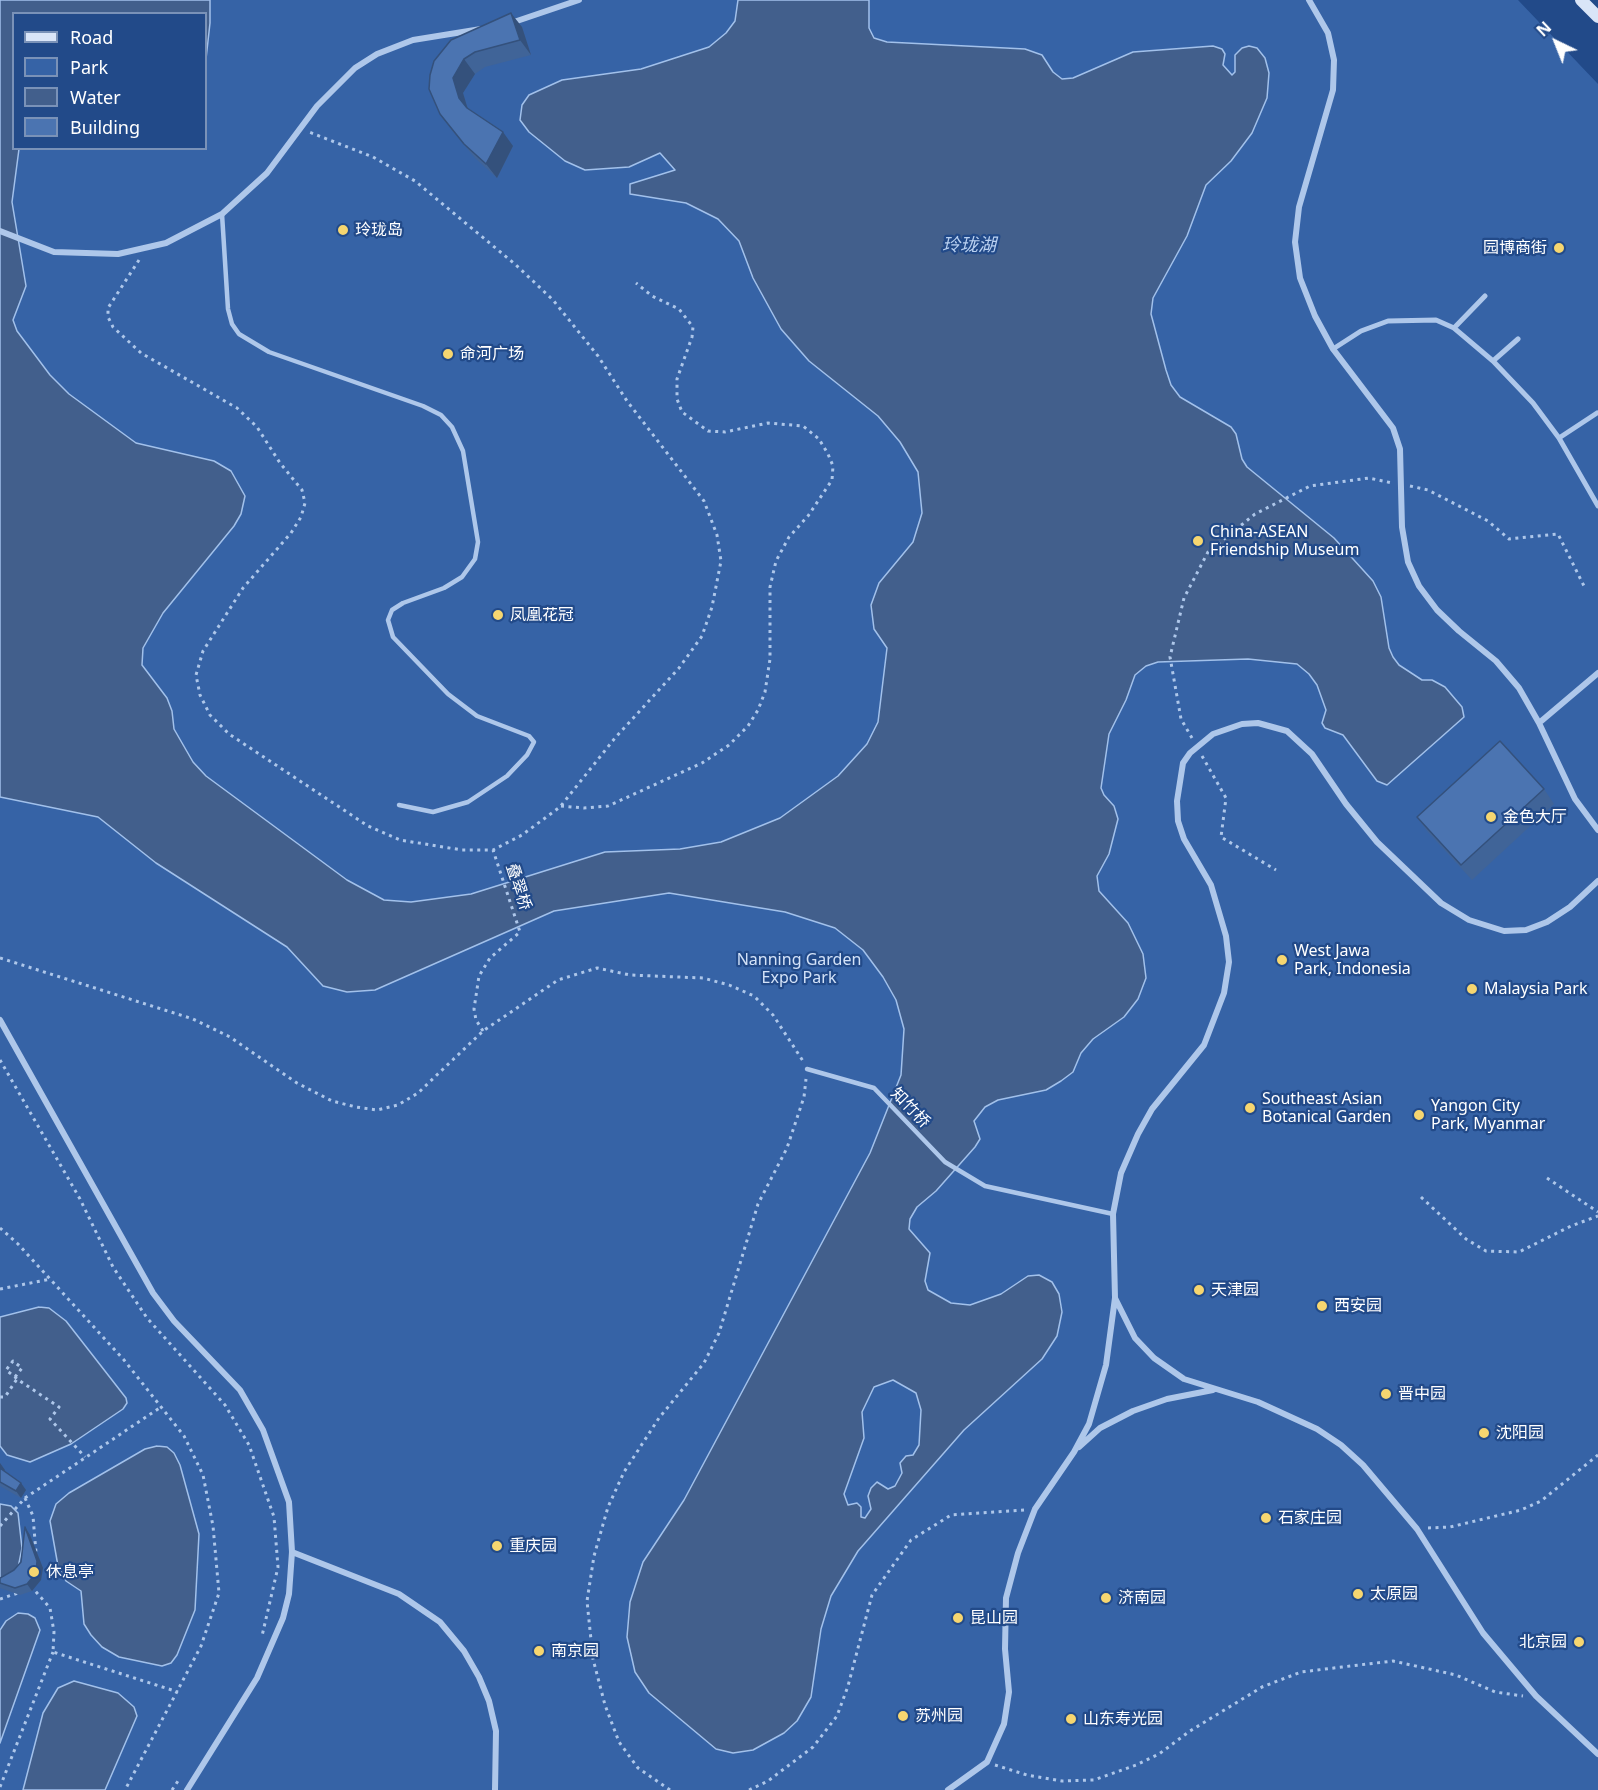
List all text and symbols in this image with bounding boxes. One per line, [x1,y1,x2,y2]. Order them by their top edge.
legend [12,12,207,150]
north arrow [1526,12,1586,72]
text: N [1531,16,1556,41]
text: Road [70,25,113,49]
text: Park [70,55,108,79]
text: Water [70,85,121,109]
text: Building [70,115,140,139]
place label: 玲珑岛 [355,220,403,240]
marker: 玲珑岛 [336,223,350,237]
water label: 玲珑湖 [942,235,996,257]
place label: 园博商街 [1483,238,1547,258]
marker: 园博商街 [1552,241,1566,255]
place label: 命河广场 [460,344,524,364]
marker: 命河广场 [441,347,455,361]
place label: China-ASEAN Friendship Museum [1210,522,1359,560]
marker: China-ASEAN Friendship Museum [1191,534,1205,548]
place label: 凤凰花冠 [510,605,574,625]
marker: 凤凰花冠 [491,608,505,622]
place label: 金色大厅 [1503,807,1567,827]
marker: 金色大厅 [1484,810,1498,824]
street label: 叠翠桥 [501,861,535,913]
place label: West Jawa Park, Indonesia [1294,941,1411,979]
park label: Nanning Garden Expo Park [737,950,861,988]
marker: West Jawa Park, Indonesia [1275,953,1289,967]
place label: Malaysia Park [1484,979,1587,999]
marker: Malaysia Park [1465,982,1479,996]
street label: 知竹桥 [886,1084,934,1132]
place label: Southeast Asian Botanical Garden [1262,1089,1391,1127]
place label: Yangon City Park, Myanmar [1431,1096,1545,1134]
marker: Southeast Asian Botanical Garden [1243,1101,1257,1115]
marker: Yangon City Park, Myanmar [1412,1108,1426,1122]
place label: 天津园 [1211,1280,1259,1300]
marker: 天津园 [1192,1283,1206,1297]
place label: 西安园 [1334,1296,1382,1316]
marker: 西安园 [1315,1299,1329,1313]
place label: 晋中园 [1398,1384,1446,1404]
marker: 晋中园 [1379,1387,1393,1401]
place label: 沈阳园 [1496,1423,1544,1443]
marker: 沈阳园 [1477,1426,1491,1440]
place label: 石家庄园 [1278,1508,1342,1528]
marker: 石家庄园 [1259,1511,1273,1525]
place label: 重庆园 [509,1536,557,1556]
marker: 重庆园 [490,1539,504,1553]
place label: 休息亭 [46,1562,94,1582]
marker: 休息亭 [27,1565,41,1579]
place label: 太原园 [1370,1584,1418,1604]
marker: 太原园 [1351,1587,1365,1601]
place label: 济南园 [1118,1588,1166,1608]
marker: 济南园 [1099,1591,1113,1605]
place label: 昆山园 [970,1608,1018,1628]
marker: 昆山园 [951,1611,965,1625]
place label: 北京园 [1519,1632,1567,1652]
marker: 北京园 [1572,1635,1586,1649]
place label: 南京园 [551,1641,599,1661]
marker: 南京园 [532,1644,546,1658]
place label: 苏州园 [915,1706,963,1726]
marker: 苏州园 [896,1709,910,1723]
place label: 山东寿光园 [1083,1709,1163,1729]
marker: 山东寿光园 [1064,1712,1078,1726]

